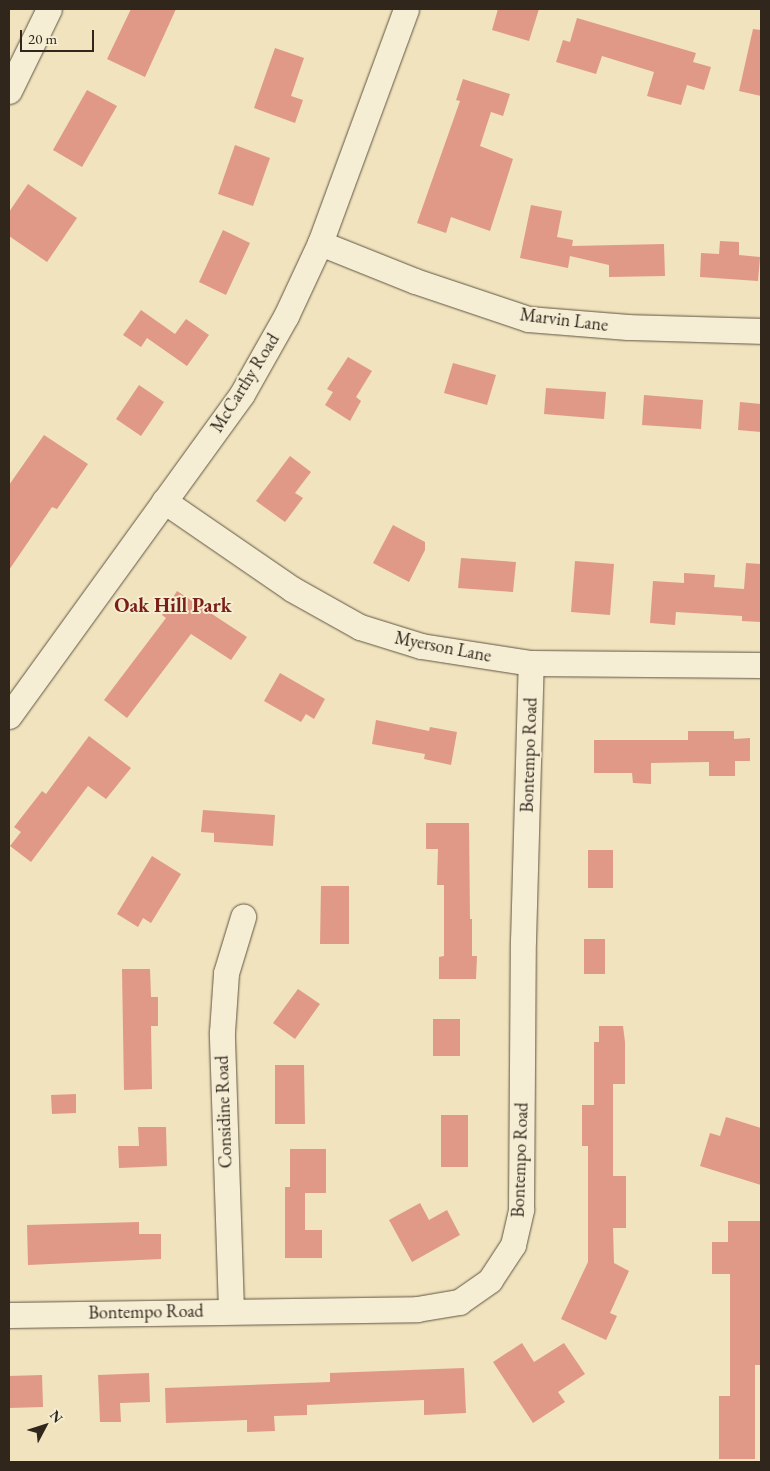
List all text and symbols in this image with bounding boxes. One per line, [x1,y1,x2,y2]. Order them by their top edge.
scale bar [22,20,96,52]
text: 20 m [28,29,57,48]
street label: Marvin Lane [519,304,609,336]
street label: McCarthy Road [206,330,284,436]
district label: Oak Hill Park [114,593,232,617]
street label: Myerson Lane [393,627,493,667]
street label: Bontempo Road [516,697,542,813]
street label: Considine Road [211,1055,237,1169]
street label: Bontempo Road [507,1102,533,1218]
street label: Bontempo Road [88,1300,204,1324]
north arrow [20,1401,70,1451]
text: N [46,1406,67,1426]

